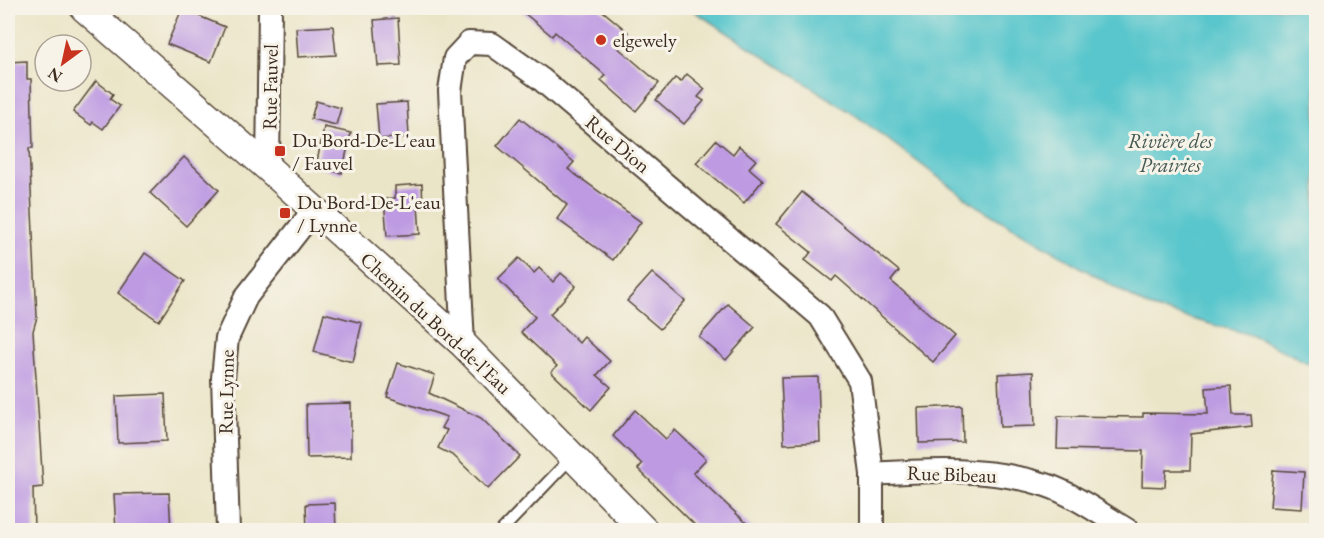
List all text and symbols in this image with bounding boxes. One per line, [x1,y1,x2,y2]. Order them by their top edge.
place label: elgewely [613,27,677,53]
north arrow [33,33,93,93]
marker: elgewely [594,33,608,47]
street label: Rue Fauvel [256,44,284,130]
text: N [44,63,66,87]
street label: Rue Dion [580,109,656,179]
place label: Du Bord-De-L'eau / Fauvel [292,127,436,176]
water label: Rivière des Prairies [1127,127,1213,178]
marker: Du Bord-De-L'eau / Fauvel [273,144,287,158]
place label: Du Bord-De-L'eau / Lynne [297,189,441,238]
marker: Du Bord-De-L'eau / Lynne [278,206,292,220]
street label: Chemin du Bord-de-l'Eau [355,246,517,400]
street label: Rue Lynne [212,349,240,435]
street label: Rue Bibeau [907,459,998,489]

